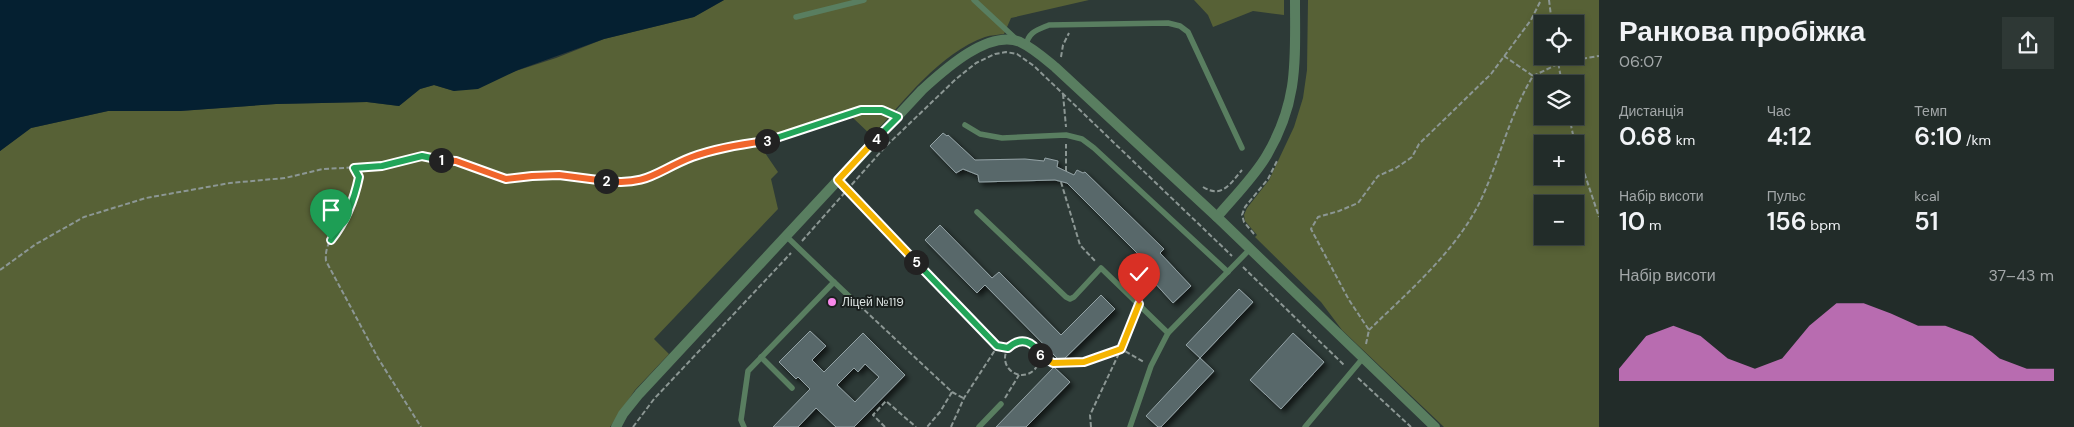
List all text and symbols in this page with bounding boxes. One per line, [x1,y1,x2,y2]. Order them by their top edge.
text: Ранкова пробіжка [1619,13,1865,50]
map controls [1534,15,1584,245]
button: locate [1534,15,1584,65]
button: share [2002,17,2054,69]
text: 06:07 [1619,51,1663,72]
button: layers [1534,75,1584,125]
text: Дистанція [1619,102,1684,120]
text: Час [1767,102,1791,120]
text: Темп [1914,102,1947,120]
text: 0.68 [1619,120,1672,153]
text: 4:12 [1767,120,1812,153]
text: 6:10 [1914,120,1962,153]
pin: 4 [864,126,888,152]
pin: 3 [754,128,780,154]
text: 4 [872,130,881,148]
text: km [1672,131,1695,149]
text: /km [1962,131,1991,149]
text: 3 [763,132,772,150]
button: + [1534,135,1584,185]
pin: 1 [428,148,454,172]
text: 1 [439,151,444,169]
pin: 2 [594,168,618,194]
text: 2 [602,172,611,190]
text: Набір висоти [1619,187,1704,205]
text: Пульс [1767,187,1806,205]
text: kcal [1914,187,1940,205]
pin [310,189,352,240]
button: − [1534,195,1584,245]
icon: arrive [317,196,345,224]
text: 10 [1619,205,1645,238]
text: 156 [1767,205,1807,238]
text: 51 [1914,205,1938,238]
text: m [1645,216,1661,234]
text: bpm [1807,216,1840,234]
pin: 5 [904,250,928,274]
text: 5 [912,253,921,271]
pin [1118,253,1160,304]
icon: check [1125,260,1153,288]
text: Набір висоти [1619,265,1716,286]
text: 37–43 m [1988,265,2054,286]
place label: Ліцей №119 [842,294,904,310]
marker: Ліцей №119 [826,296,838,308]
pin: 6 [1028,342,1052,368]
text: 6 [1036,346,1045,364]

